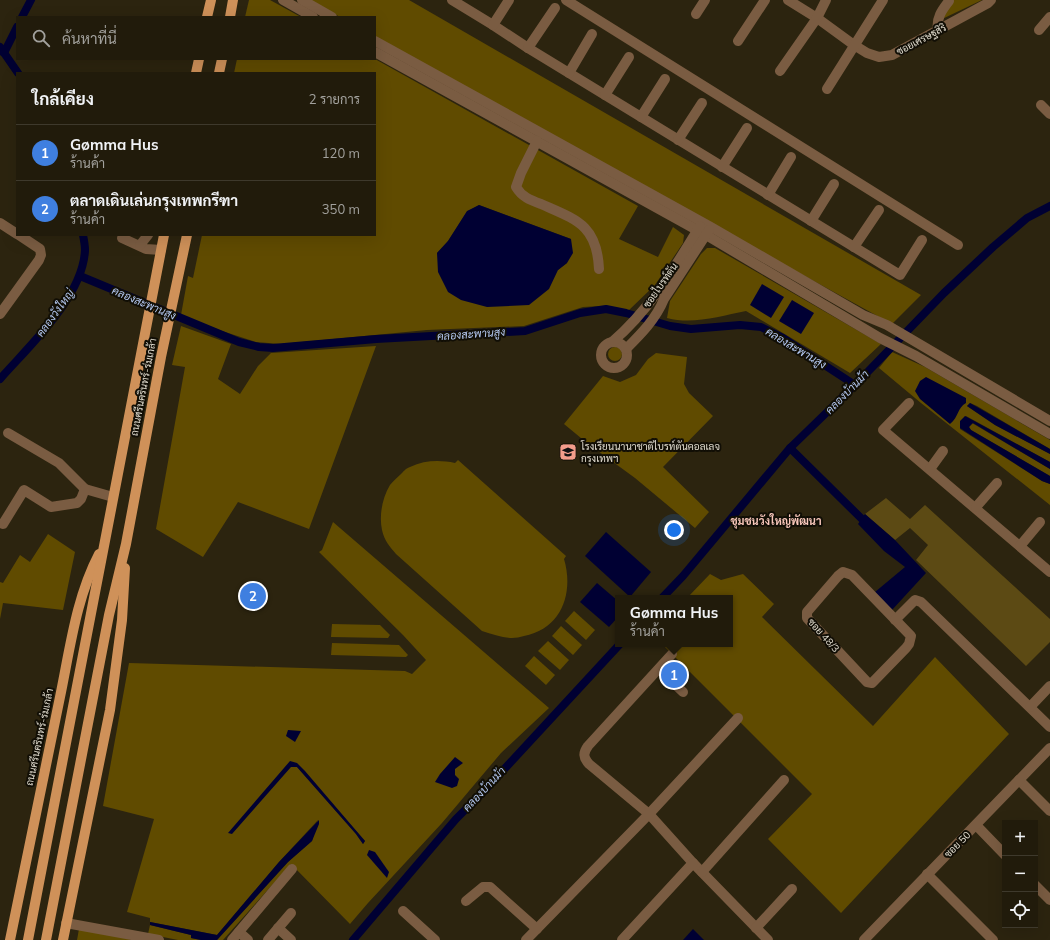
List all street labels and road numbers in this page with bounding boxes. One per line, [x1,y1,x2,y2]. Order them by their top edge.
street label: ซอยเศรษฐสิริ [894,21,949,59]
street label: ซอยไบรท์ตัน [639,260,681,310]
street label: ถนนศรีนครินทร์-ร่มเกล้า [127,337,159,437]
street label: ซอย 48/3 [805,616,842,655]
street label: ถนนศรีนครินทร์-ร่มเกล้า [22,687,56,787]
street label: ซอย 50 [941,828,973,860]

